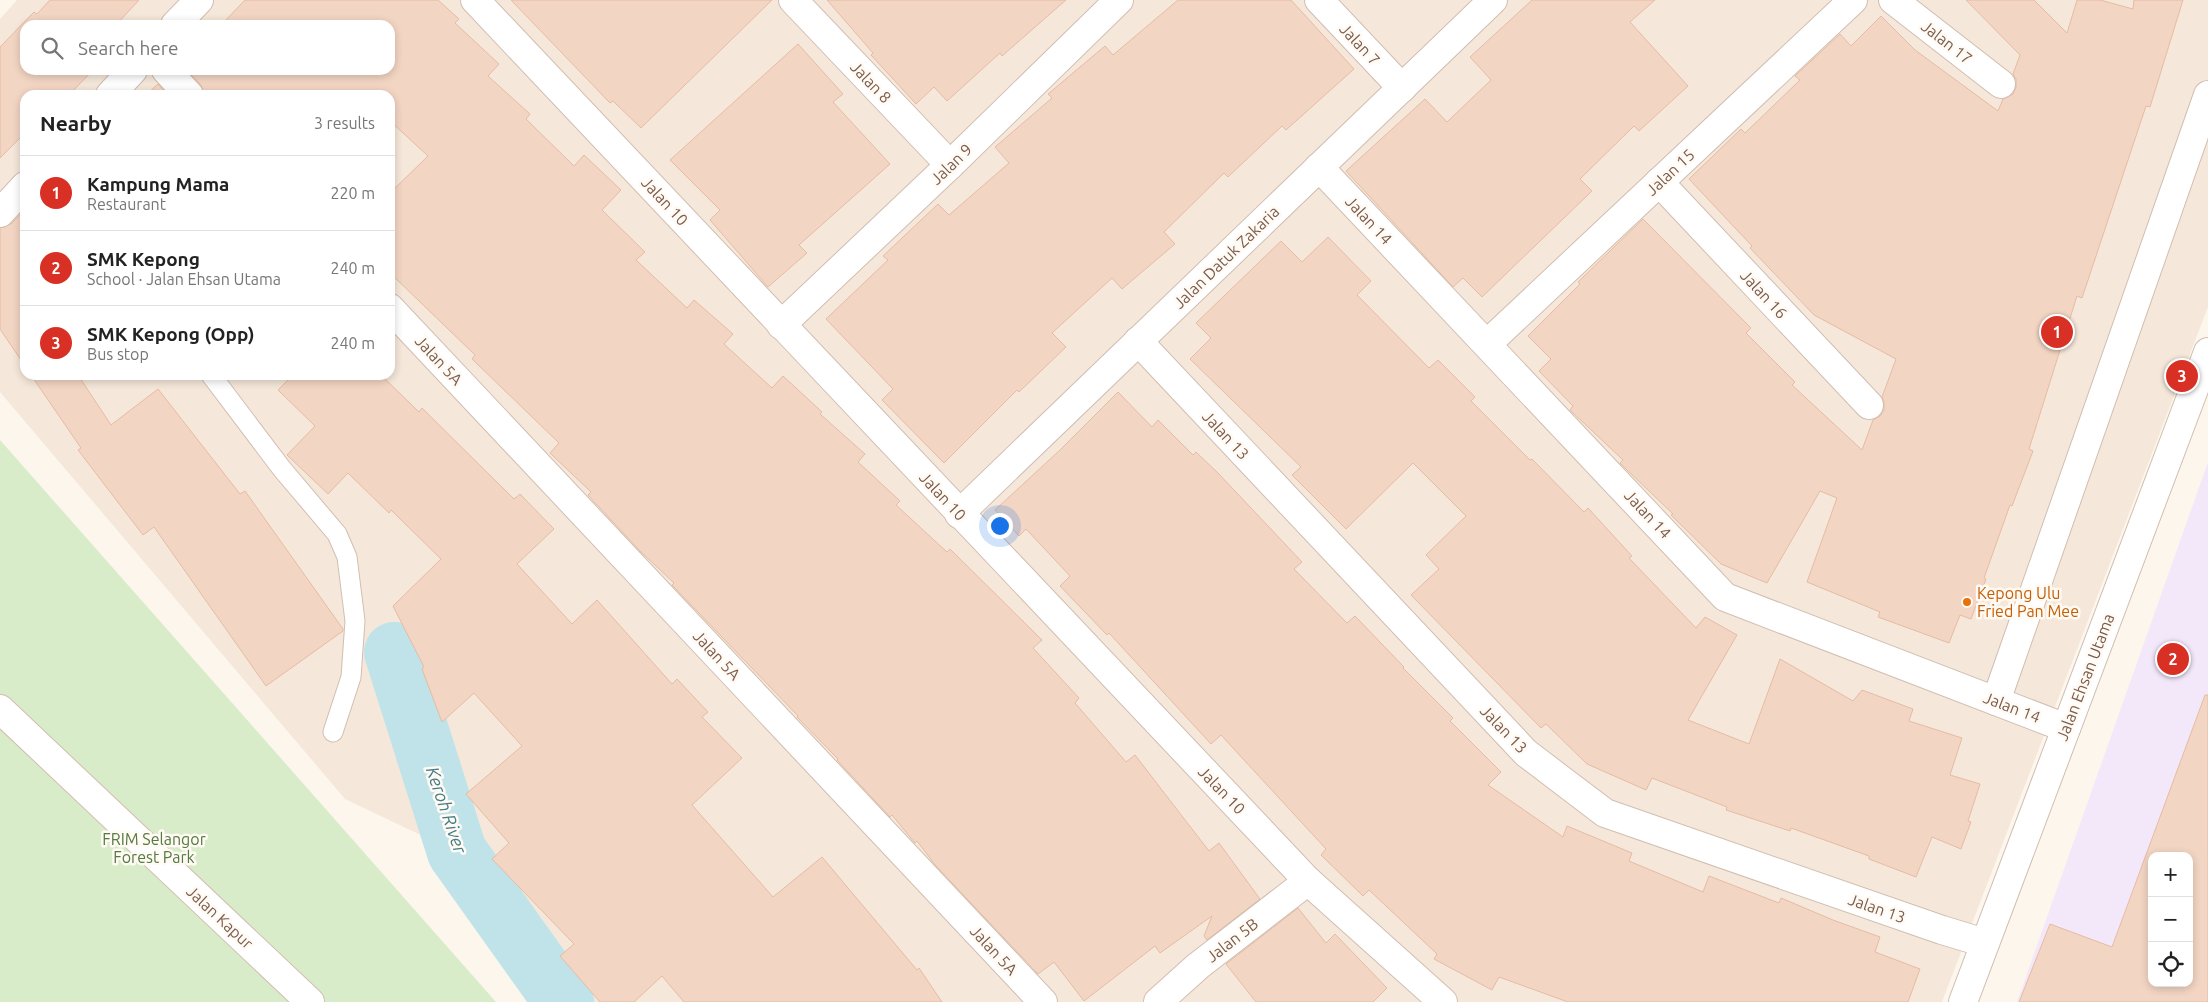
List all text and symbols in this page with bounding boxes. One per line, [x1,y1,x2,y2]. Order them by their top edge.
street label: Jalan 17 [1918,17,1976,67]
street label: Jalan 7 [1336,19,1384,69]
search box [20,20,395,75]
icon: search [38,34,66,62]
text: Search here [78,37,178,59]
street label: Jalan 8 [847,58,895,106]
text: Nearby [40,111,111,135]
text: 3 results [314,114,375,132]
street label: Jalan 9 [927,140,975,188]
street label: Jalan 15 [1642,145,1698,199]
text: Kampung Mama [87,173,229,195]
street label: Jalan 10 [638,173,692,229]
text: 1 [51,184,61,202]
text: 220 m [330,184,375,202]
street label: Jalan 14 [1342,192,1396,248]
text: Restaurant [87,195,166,213]
street label: Jalan Datuk Zakaria [1169,202,1283,312]
text: SMK Kepong [87,248,200,270]
text: 2 [51,259,61,277]
text: 240 m [330,259,375,277]
street label: Jalan 16 [1737,266,1791,322]
text: School · Jalan Ehsan Utama [87,270,281,288]
pin: 1 [2041,313,2073,351]
text: SMK Kepong (Opp) [87,323,254,345]
street label: Jalan 5A [412,332,467,389]
text: 3 [51,334,61,352]
text: 240 m [330,334,375,352]
text: Bus stop [87,345,149,363]
pin: 3 [2166,357,2198,395]
street label: Jalan 13 [1199,407,1253,463]
street label: Jalan 10 [916,468,970,524]
street label: Jalan 14 [1621,486,1675,542]
your location [987,513,1013,539]
place label: Kepong Ulu Fried Pan Mee [1977,584,2079,620]
marker: Kepong Ulu Fried Pan Mee [1961,596,1973,608]
street label: Jalan Ehsan Utama [2052,611,2118,743]
street label: Jalan 5A [690,627,745,684]
pin: 2 [2157,640,2189,678]
street label: Jalan 14 [1981,688,2043,726]
street label: Jalan 13 [1477,701,1531,757]
street label: Jalan 10 [1195,762,1249,818]
water label: Keroh River [423,764,471,857]
park label: FRIM Selangor Forest Park [102,830,206,866]
map controls [2148,852,2193,987]
button: + [2148,852,2193,897]
street label: Jalan Kapur [183,882,257,952]
street label: Jalan 13 [1846,890,1908,926]
button: − [2148,897,2193,942]
street label: Jalan 5B [1203,914,1261,966]
street label: Jalan 5A [967,922,1022,979]
button: locate [2148,942,2193,987]

